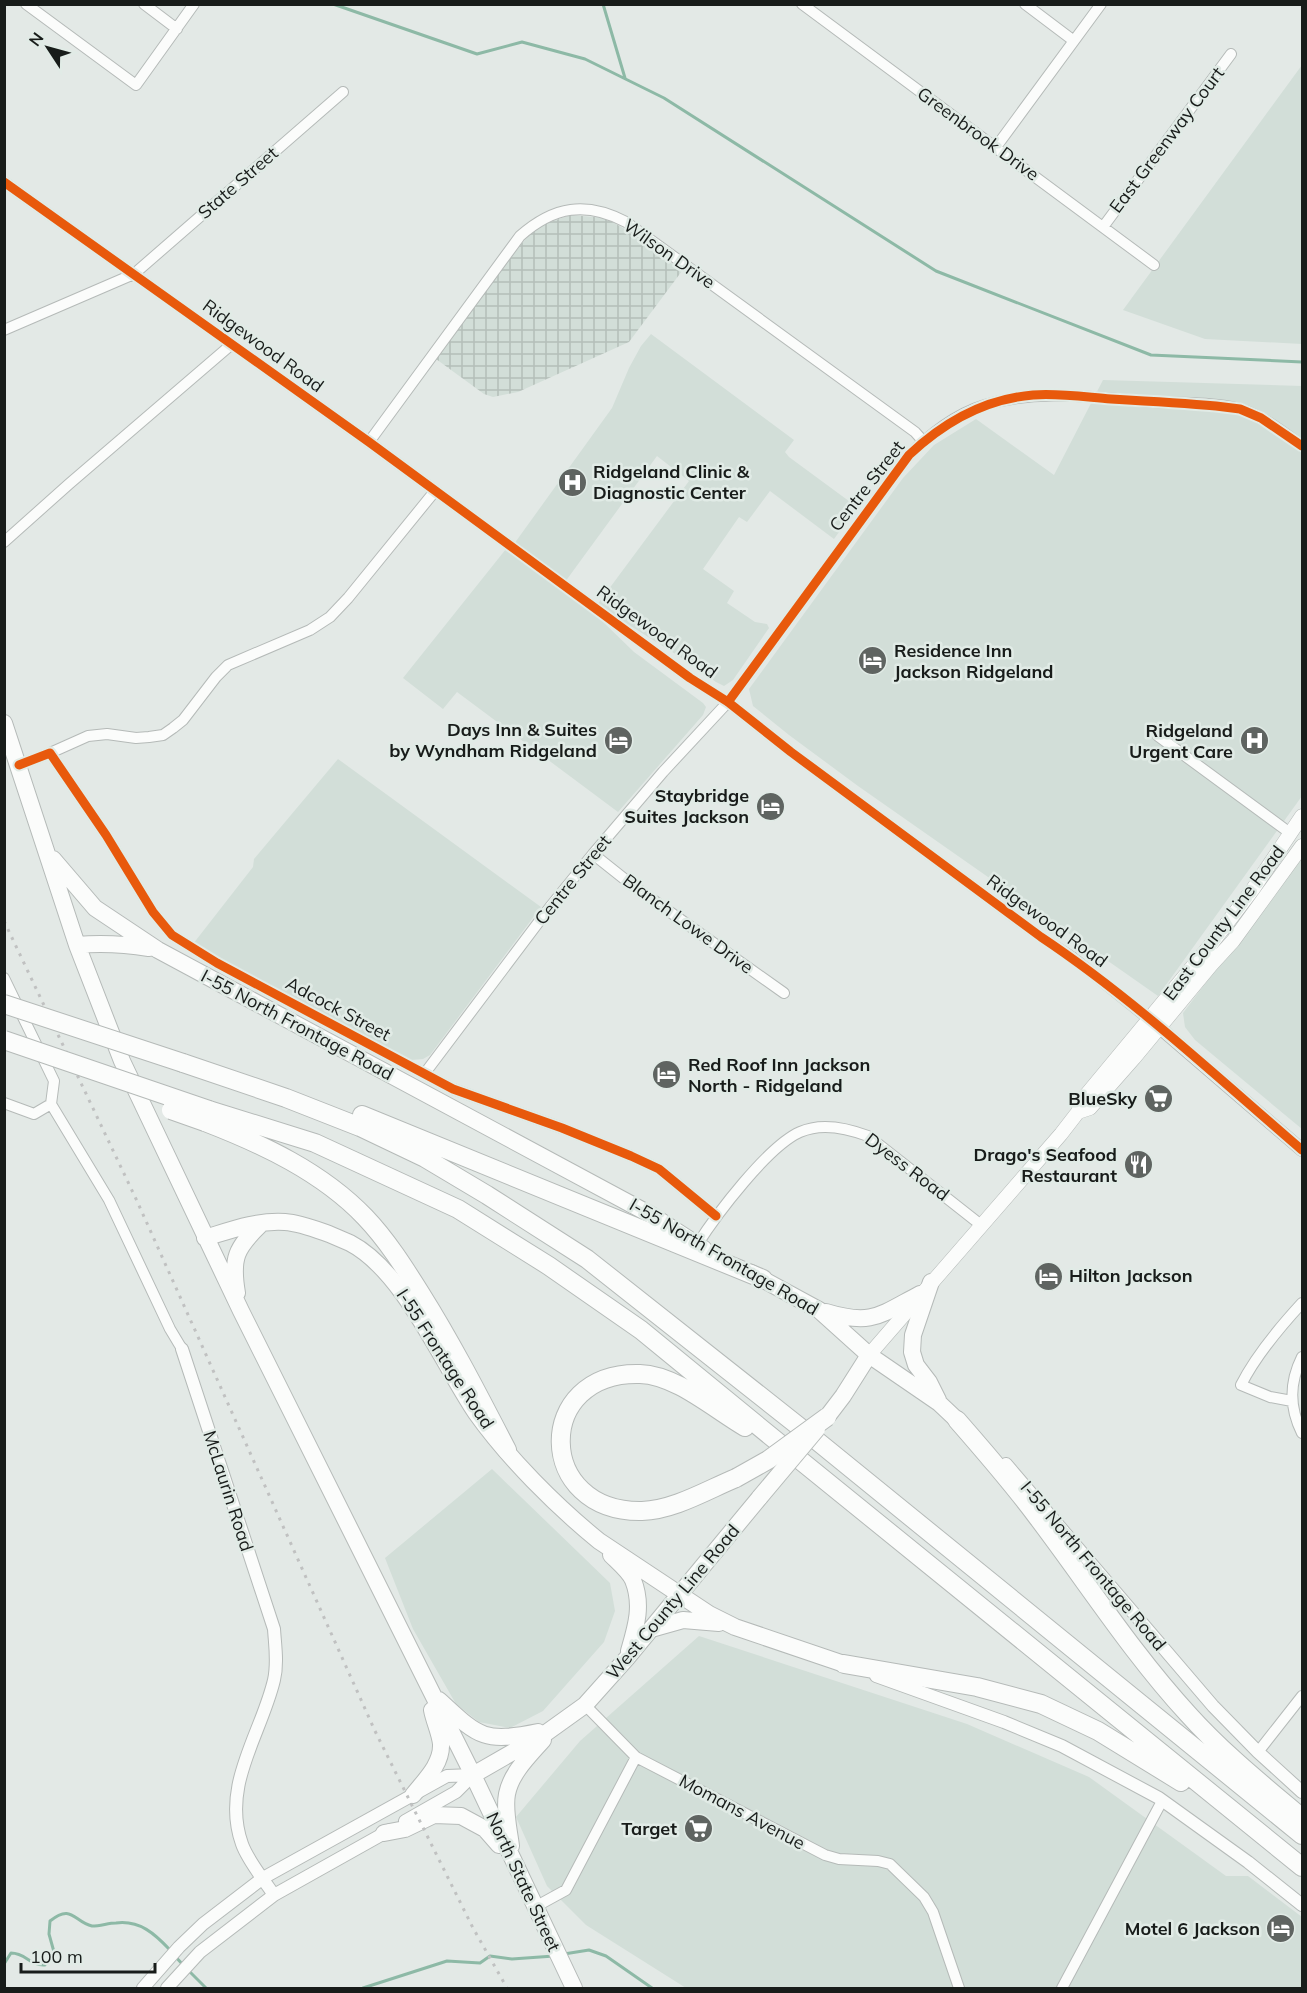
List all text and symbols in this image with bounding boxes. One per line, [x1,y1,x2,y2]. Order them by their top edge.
north arrow [18,18,78,78]
text: N [24,28,48,50]
street label: East Greenway Court [1104,62,1229,217]
street label: Greenbrook Drive [913,82,1044,185]
street label: State Street [193,142,282,224]
street label: Wilson Drive [619,214,720,294]
street label: Ridgewood Road [198,294,328,397]
street label: Centre Street [824,436,909,536]
place label: Ridgeland Clinic & Diagnostic Center [593,460,750,504]
hospital icon: Ridgeland Clinic & Diagnostic Center [556,466,588,498]
street label: Ridgewood Road [592,580,722,683]
place label: Residence Inn Jackson Ridgeland [894,639,1053,683]
hotel icon: Residence Inn Jackson Ridgeland [857,645,889,677]
place label: Days Inn & Suites by Wyndham Ridgeland [389,718,597,762]
place label: Ridgeland Urgent Care [1129,719,1233,763]
hotel icon: Days Inn & Suites by Wyndham Ridgeland [602,724,634,756]
hospital icon: Ridgeland Urgent Care [1238,725,1270,757]
place label: Staybridge Suites Jackson [624,784,749,828]
hotel icon: Staybridge Suites Jackson [754,790,786,822]
street label: Centre Street [529,830,616,929]
street label: East County Line Road [1158,841,1289,1005]
street label: Blanch Lowe Drive [619,869,758,979]
street label: Ridgewood Road [982,869,1112,972]
street label: I-55 North Frontage Road [197,964,397,1085]
street label: Adcock Street [282,971,395,1046]
place label: Red Roof Inn Jackson North - Ridgeland [688,1053,870,1097]
hotel icon: Red Roof Inn Jackson North - Ridgeland [651,1059,683,1091]
supermarket icon: BlueSky [1142,1083,1174,1115]
place label: BlueSky [1068,1087,1137,1110]
street label: Dyess Road [861,1128,954,1206]
place label: Drago's Seafood Restaurant [973,1143,1117,1187]
restaurant icon: Drago's Seafood Restaurant [1122,1149,1154,1181]
street label: I-55 North Frontage Road [626,1193,823,1320]
hotel icon: Hilton Jackson [1032,1260,1064,1292]
place label: Hilton Jackson [1069,1264,1193,1287]
street label: I-55 Frontage Road [392,1284,499,1433]
street label: McLaurin Road [198,1428,259,1554]
street label: I-55 North Frontage Road [1016,1476,1171,1655]
street label: West County Line Road [601,1519,744,1684]
street label: Momans Avenue [675,1769,809,1854]
street label: North State Street [481,1808,566,1955]
supermarket icon: Target [682,1813,714,1845]
place label: Target [621,1817,677,1840]
hotel icon: Motel 6 Jackson [1265,1913,1297,1945]
place label: Motel 6 Jackson [1125,1917,1260,1940]
scale bar [21,1936,154,1974]
text: 100 m [30,1945,83,1968]

